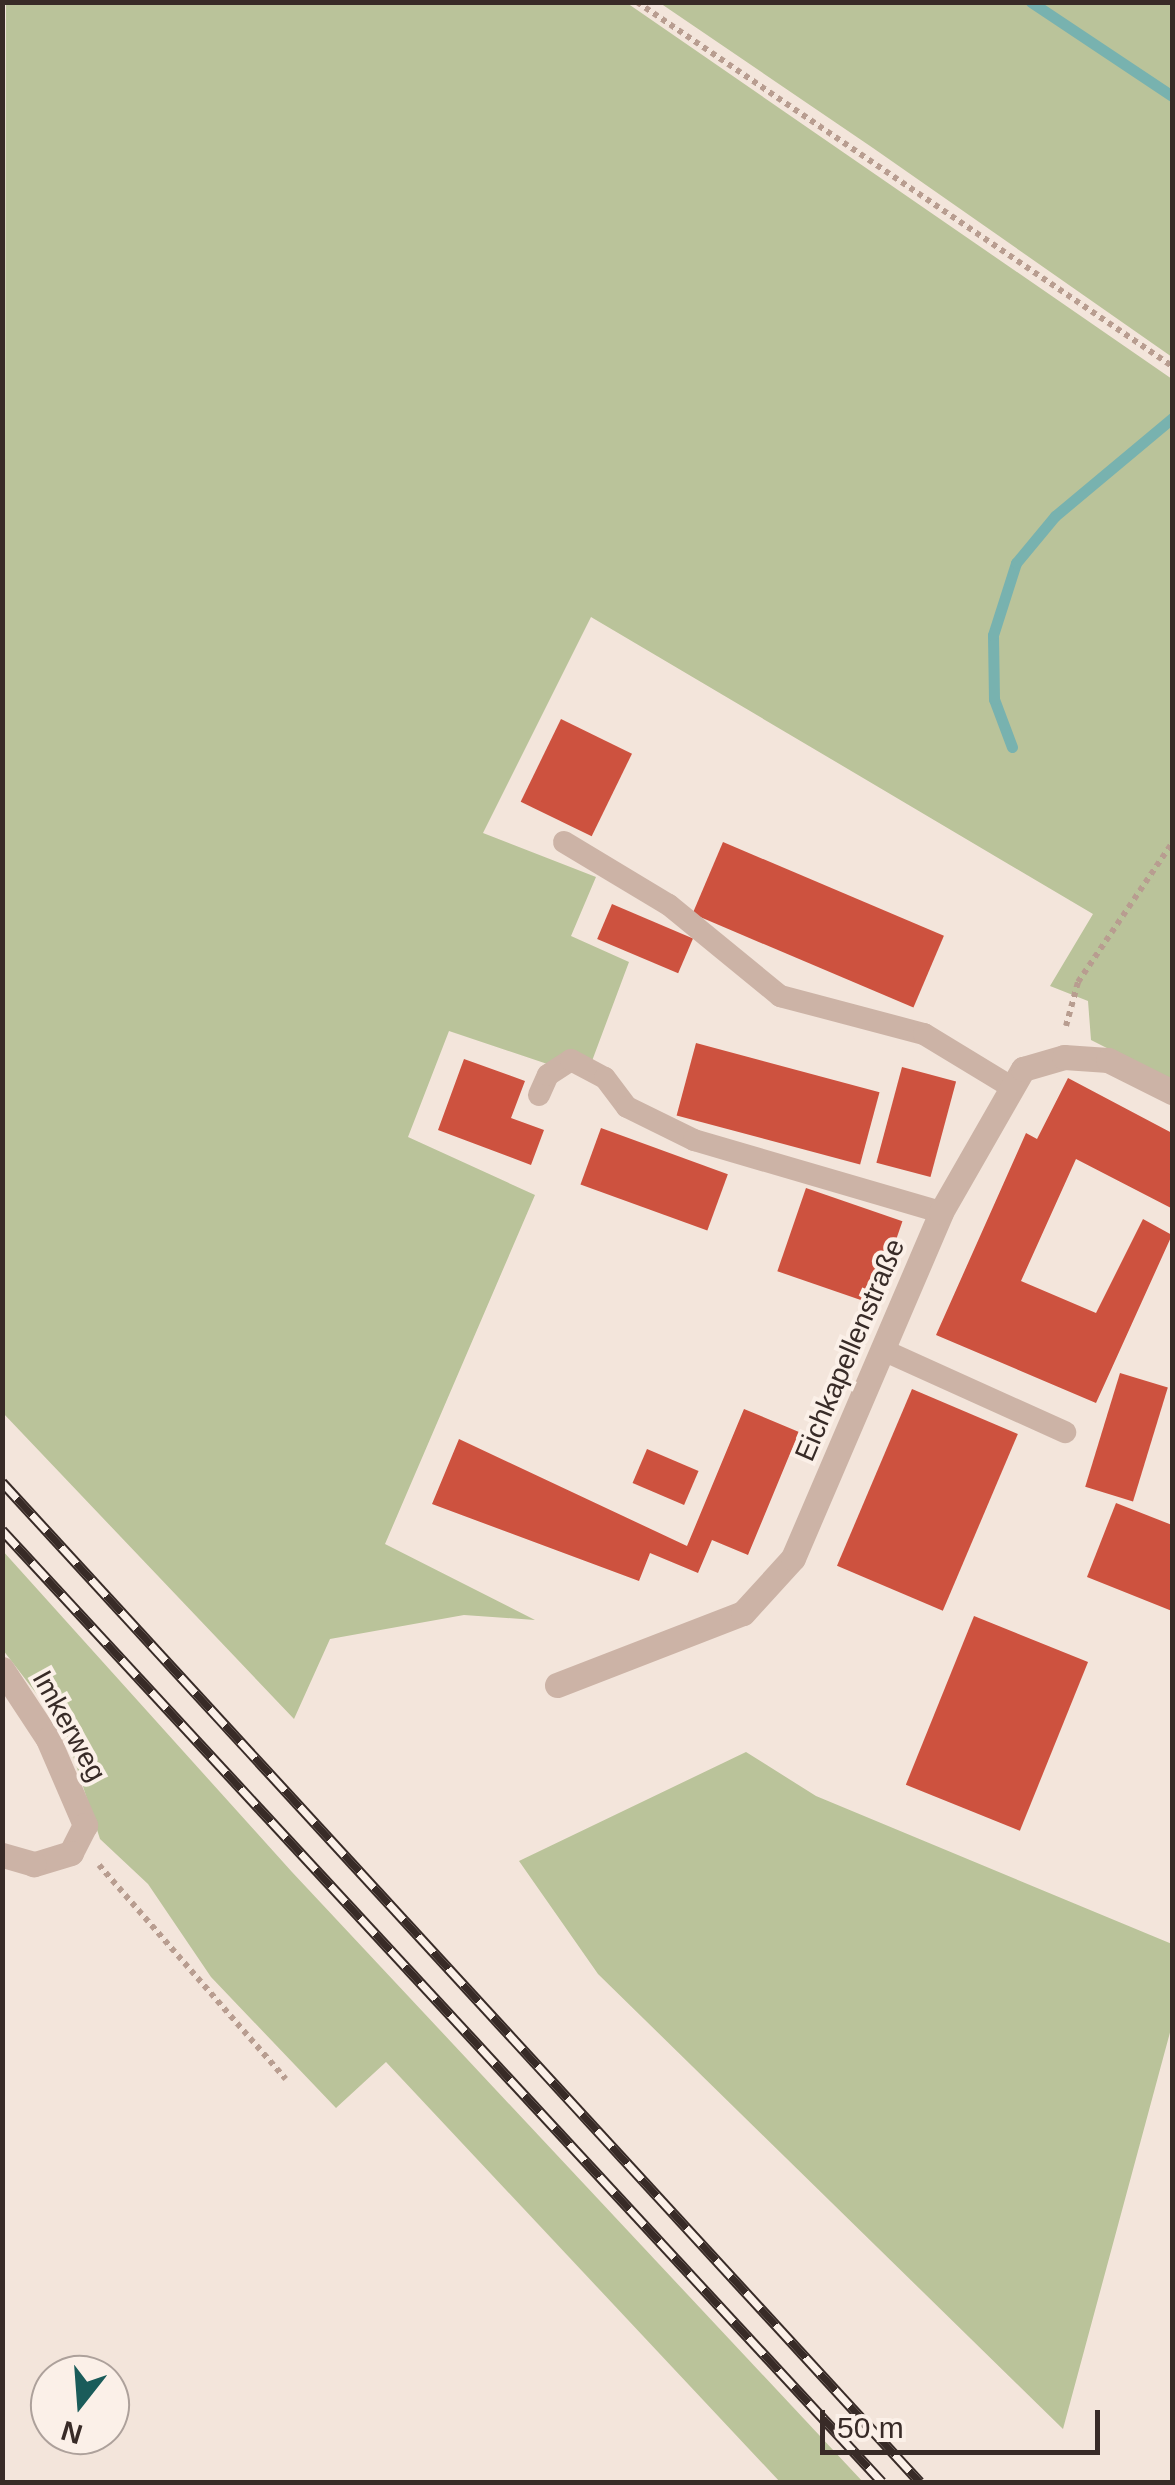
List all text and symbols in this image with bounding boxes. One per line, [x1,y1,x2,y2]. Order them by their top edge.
street label: Eichkapellenstraße [788,1234,912,1466]
street label: Imkerweg [25,1665,113,1787]
north arrow [30,2355,130,2455]
scale bar [825,2390,1105,2452]
text: 50 m [837,2411,904,2444]
text: N [57,2414,86,2450]

